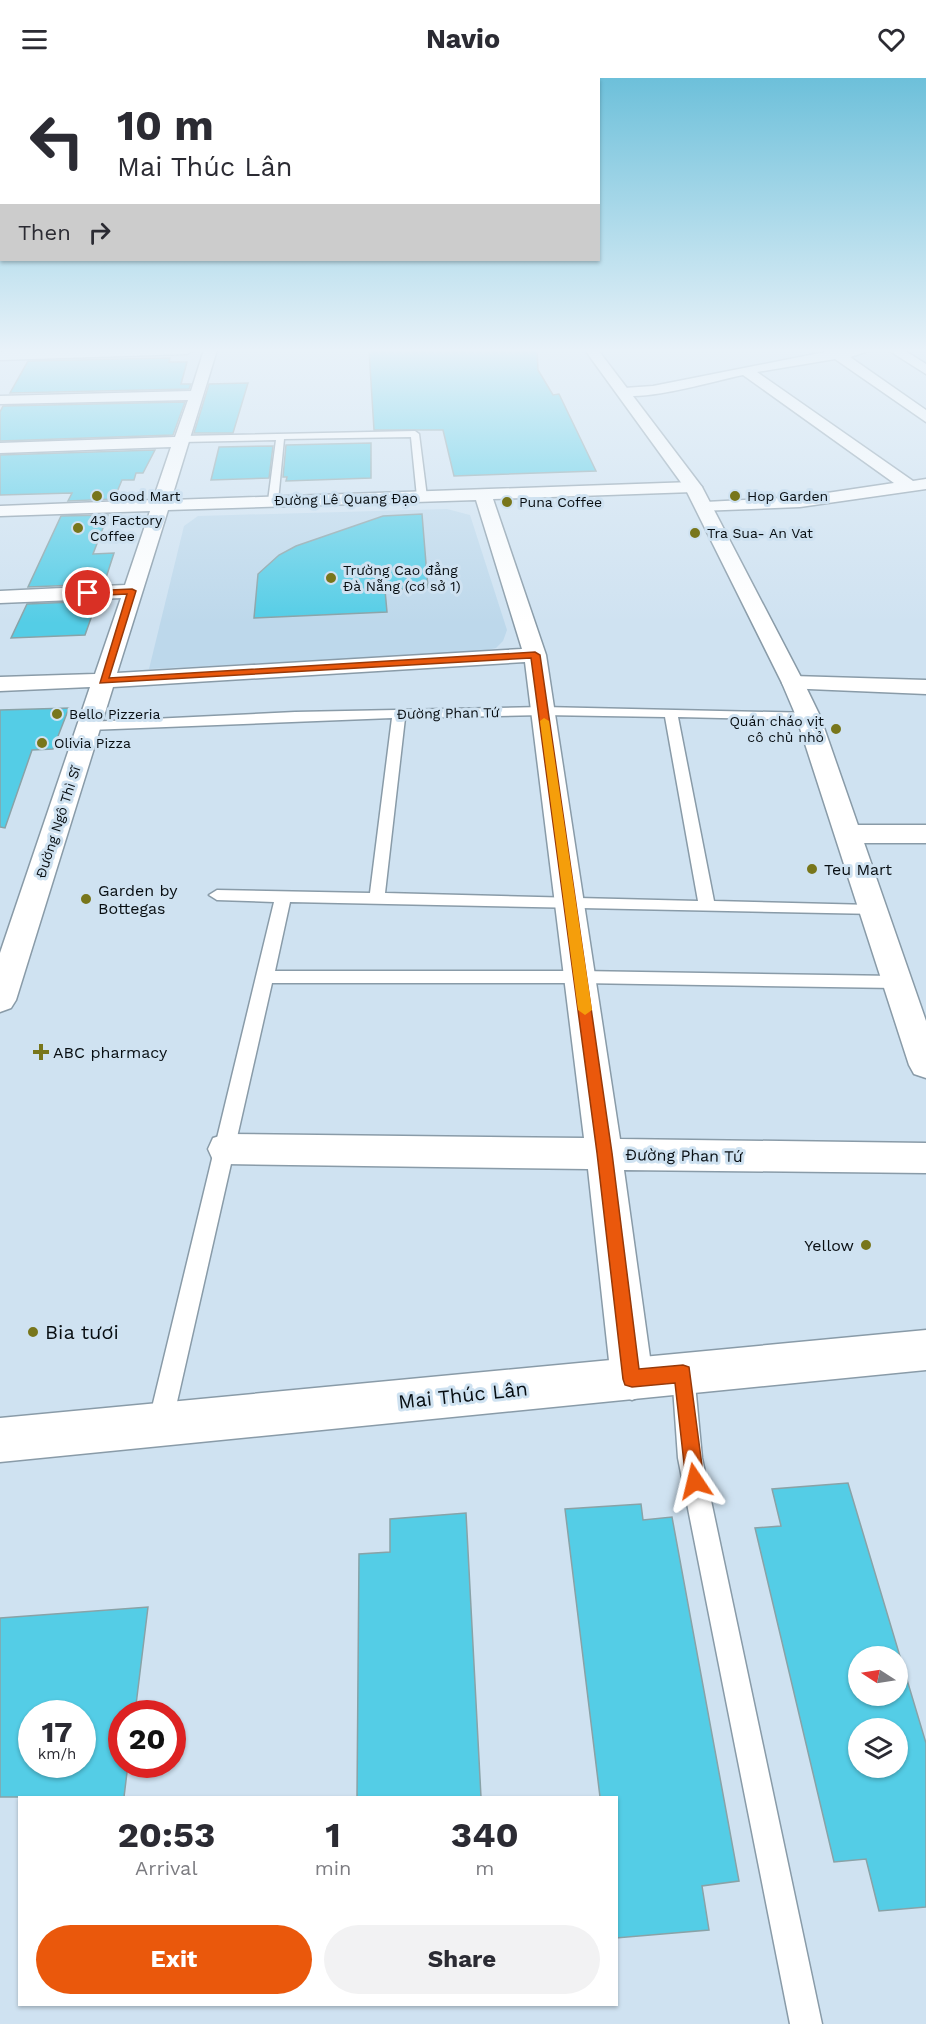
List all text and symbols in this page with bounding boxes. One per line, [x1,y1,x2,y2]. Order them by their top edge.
icon: menu [18,23,51,56]
text: Navio [426,23,500,55]
icon: heart [875,23,908,56]
text: 10 m [117,101,214,150]
icon: left [18,102,96,180]
text: Mai Thúc Lân [117,151,292,183]
icon: right [83,216,116,249]
text: Then [18,220,71,245]
place label: Good Mart [109,488,181,504]
place label: Hop Garden [747,488,828,504]
marker: Good Mart [90,489,104,503]
marker: Hop Garden [728,489,742,503]
street label: Đường Lê Quang Đạo [274,490,418,508]
place label: Puna Coffee [519,494,602,510]
marker: Puna Coffee [500,495,514,509]
place label: 43 Factory Coffee [90,512,163,544]
marker: 43 Factory Coffee [71,521,85,535]
place label: Tra Sua- An Vat [707,525,813,541]
marker: Tra Sua- An Vat [688,526,702,540]
place label: Trường Cao đẳng Đà Nẵng (cơ sở 1) [343,562,461,594]
pin [62,567,113,618]
marker: Trường Cao đẳng Đà Nẵng (cơ sở 1) [324,571,338,585]
icon: arrive [71,576,104,609]
street label: Đường Phan Tứ [397,704,500,722]
place label: Bello Pizzeria [69,706,161,722]
marker: Bello Pizzeria [50,707,64,721]
place label: Quán cháo vịt cô chủ nhỏ [729,713,824,745]
marker: Quán cháo vịt cô chủ nhỏ [829,722,843,736]
place label: Olivia Pizza [54,735,131,751]
marker: Olivia Pizza [35,736,49,750]
street label: Đường Ngô Thì Sĩ [32,763,84,880]
place label: Teu Mart [824,860,892,879]
marker: Teu Mart [805,862,819,876]
place label: Garden by Bottegas [98,881,178,918]
marker: Garden by Bottegas [79,892,93,906]
place label: ABC pharmacy [53,1043,168,1062]
marker: ABC pharmacy [34,1045,48,1059]
street label: Đường Phan Tứ [625,1145,743,1166]
place label: Yellow [804,1236,854,1255]
marker: Yellow [859,1238,873,1252]
place label: Bia tươi [45,1320,119,1344]
marker: Bia tươi [26,1325,40,1339]
street label: Mai Thúc Lân [397,1376,529,1414]
position arrow [663,1449,727,1513]
north arrow [848,1646,908,1706]
map controls [848,1646,908,1778]
speed limit sign: 20 [108,1700,186,1778]
text: 17 [41,1714,73,1749]
button: layers [848,1718,908,1778]
text: km/h [38,1745,76,1763]
text: 20:53 [117,1814,215,1856]
text: 1 [325,1814,341,1856]
text: 340 [451,1814,519,1856]
text: Arrival [135,1856,198,1880]
text: min [315,1856,351,1880]
text: m [475,1856,494,1880]
button: Exit [36,1925,312,1994]
button: Share [324,1925,600,1994]

